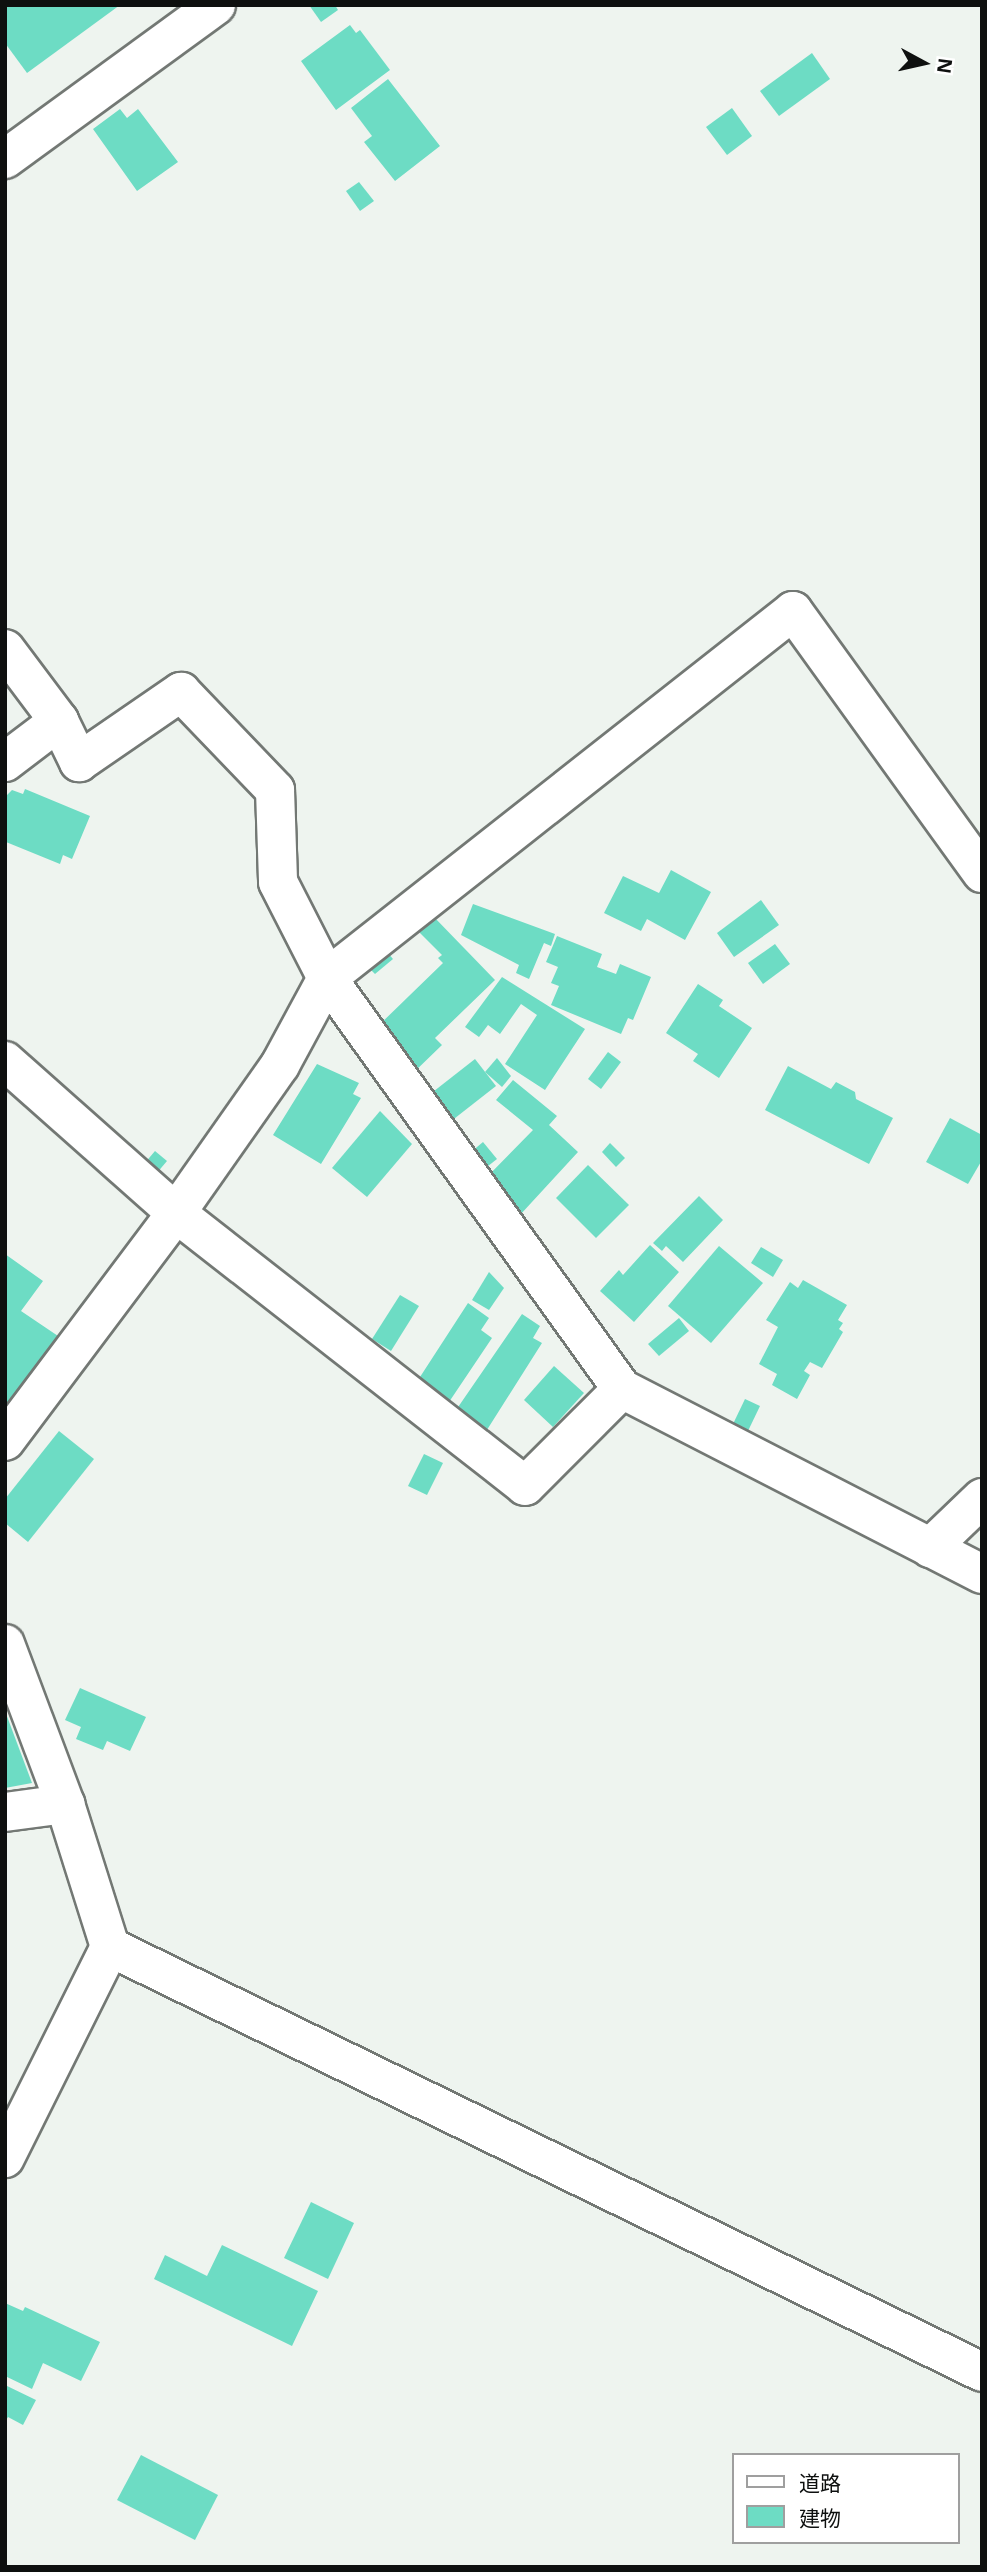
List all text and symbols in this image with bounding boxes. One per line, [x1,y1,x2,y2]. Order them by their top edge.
north arrow [889,28,959,98]
text: N [931,56,959,75]
legend [732,2453,959,2544]
text: 道路 [799,2469,841,2497]
text: 建物 [799,2504,841,2532]

